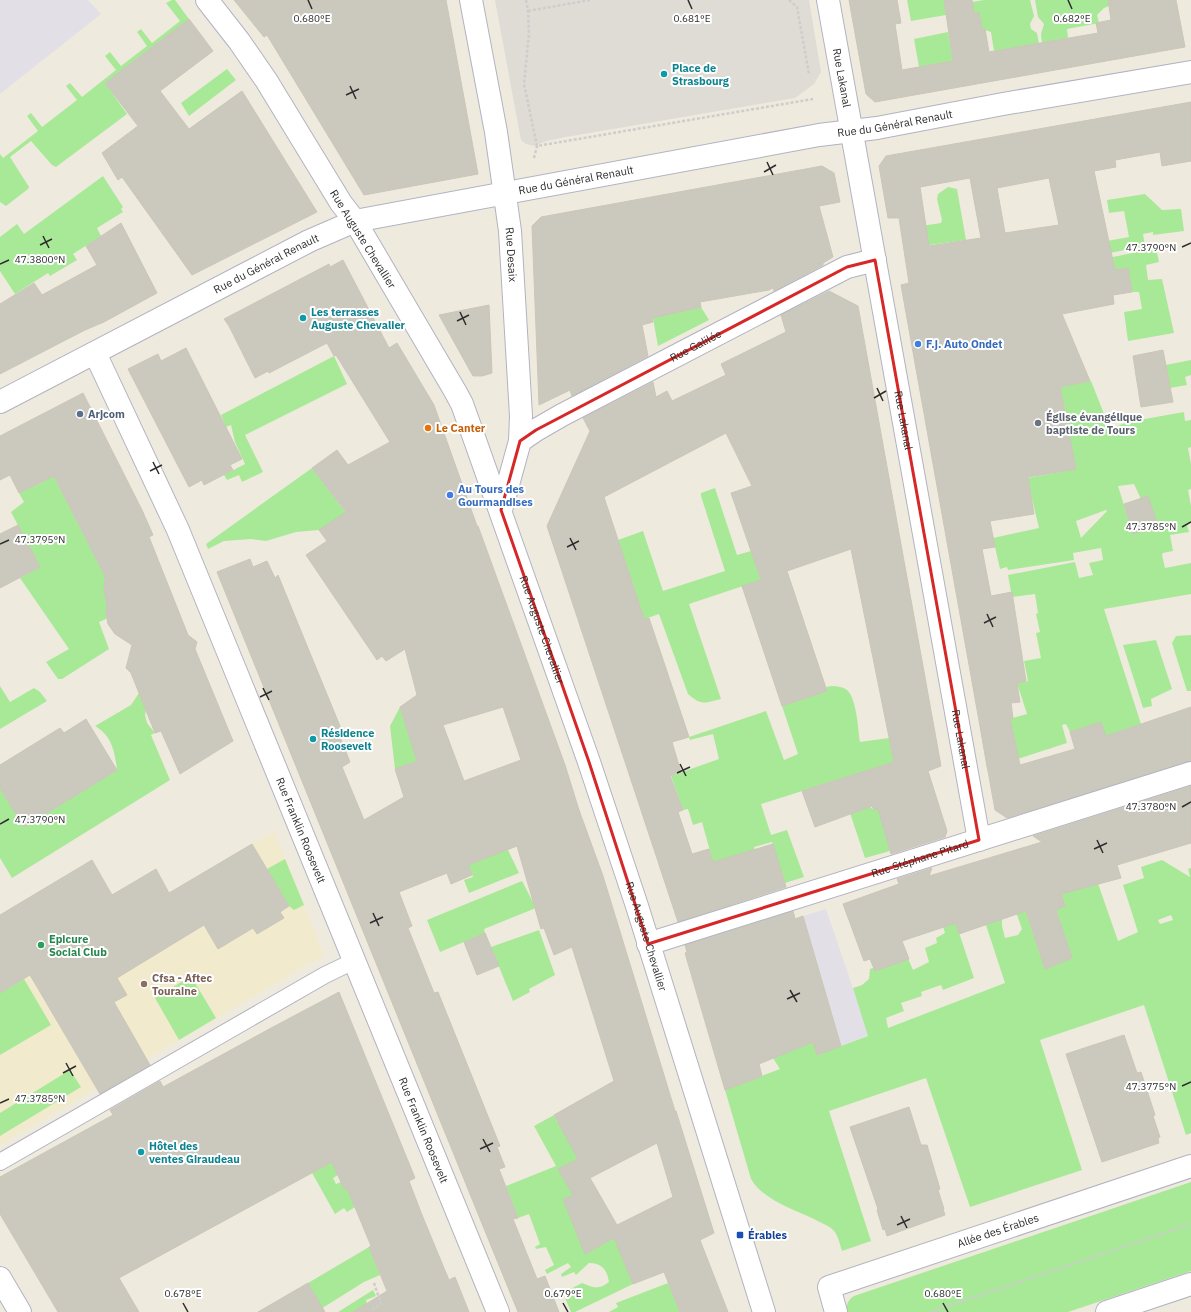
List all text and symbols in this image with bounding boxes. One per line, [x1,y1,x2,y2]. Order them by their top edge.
text: 0.680°E [293,12,331,25]
text: 0.681°E [673,12,711,25]
text: 0.682°E [1053,12,1091,25]
street label: Rue Lakanal [830,47,854,109]
place label: Place de Strasbourg [672,61,730,88]
marker: Place de Strasbourg [659,69,669,79]
street label: Rue du Général Renault [836,107,954,140]
street label: Rue du Général Renault [517,163,635,198]
street label: Rue Auguste Chevallier [327,187,399,291]
street label: Rue Desaix [503,226,520,283]
street label: Rue du Général Renault [211,231,321,297]
text: 47.3790°N [1126,241,1176,254]
text: 47.3800°N [15,253,65,266]
place label: Les terrasses Auguste Chevalier [311,305,406,332]
marker: Les terrasses Auguste Chevalier [298,313,308,323]
street label: Rue Galilée [667,326,724,365]
place label: F.j. Auto Ondet [926,337,1002,351]
marker: F.j. Auto Ondet [913,339,923,349]
street label: Rue Lakanal [891,389,916,451]
place label: Arjcom [88,407,125,421]
marker: Arjcom [75,409,85,419]
place label: Église évangélique baptiste de Tours [1046,409,1142,437]
marker: Église évangélique baptiste de Tours [1033,418,1043,428]
place label: Le Canter [436,421,486,435]
marker: Le Canter [423,423,433,433]
place label: Au Tours des Gourmandises [458,482,533,509]
marker: Au Tours des Gourmandises [445,490,455,500]
text: 47.3785°N [1126,520,1176,533]
text: 47.3795°N [15,533,65,546]
street label: Rue Auguste Chevallier [516,574,568,686]
street label: Rue Lakanal [949,708,973,770]
place label: Résidence Roosevelt [321,726,374,753]
marker: Résidence Roosevelt [308,734,318,744]
street label: Rue Franklin Roosevelt [273,775,329,885]
text: 47.3780°N [1126,800,1176,813]
text: 47.3790°N [15,813,65,826]
street label: Rue Stéphane Pitard [869,837,970,880]
street label: Rue Auguste Chevallier [622,880,670,993]
place label: Epicure Social Club [49,932,107,959]
marker: Epicure Social Club [36,940,46,950]
place label: Cfsa - Aftec Touraine [152,971,212,998]
marker: Cfsa - Aftec Touraine [139,979,149,989]
street label: Rue Franklin Roosevelt [396,1075,452,1185]
text: 47.3775°N [1126,1080,1176,1093]
text: 47.3785°N [15,1092,65,1105]
place label: Hôtel des ventes Giraudeau [149,1139,240,1166]
marker: Hôtel des ventes Giraudeau [136,1147,146,1157]
street label: Allée des Érables [955,1210,1040,1251]
place label: Érables [748,1227,787,1242]
marker: Érables [735,1230,745,1240]
text: 0.678°E [164,1287,202,1300]
text: 0.679°E [544,1287,582,1300]
text: 0.680°E [924,1287,962,1300]

